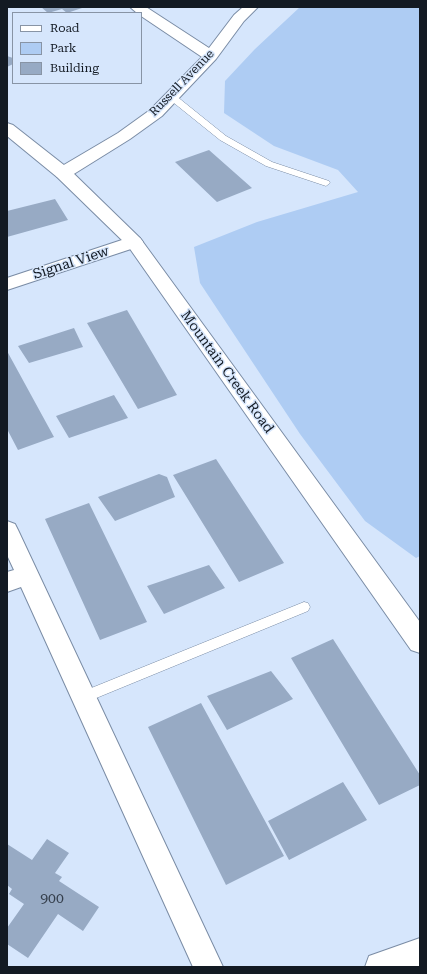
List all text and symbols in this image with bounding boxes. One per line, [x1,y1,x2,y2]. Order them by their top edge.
legend [12,12,142,84]
text: Road [50,21,79,35]
text: Park [50,41,76,55]
street label: Russell Avenue [147,47,217,119]
text: Building [50,61,99,75]
street label: Signal View [31,243,111,283]
street label: Mountain Creek Road [177,308,277,436]
house number: 900 [40,891,64,907]

